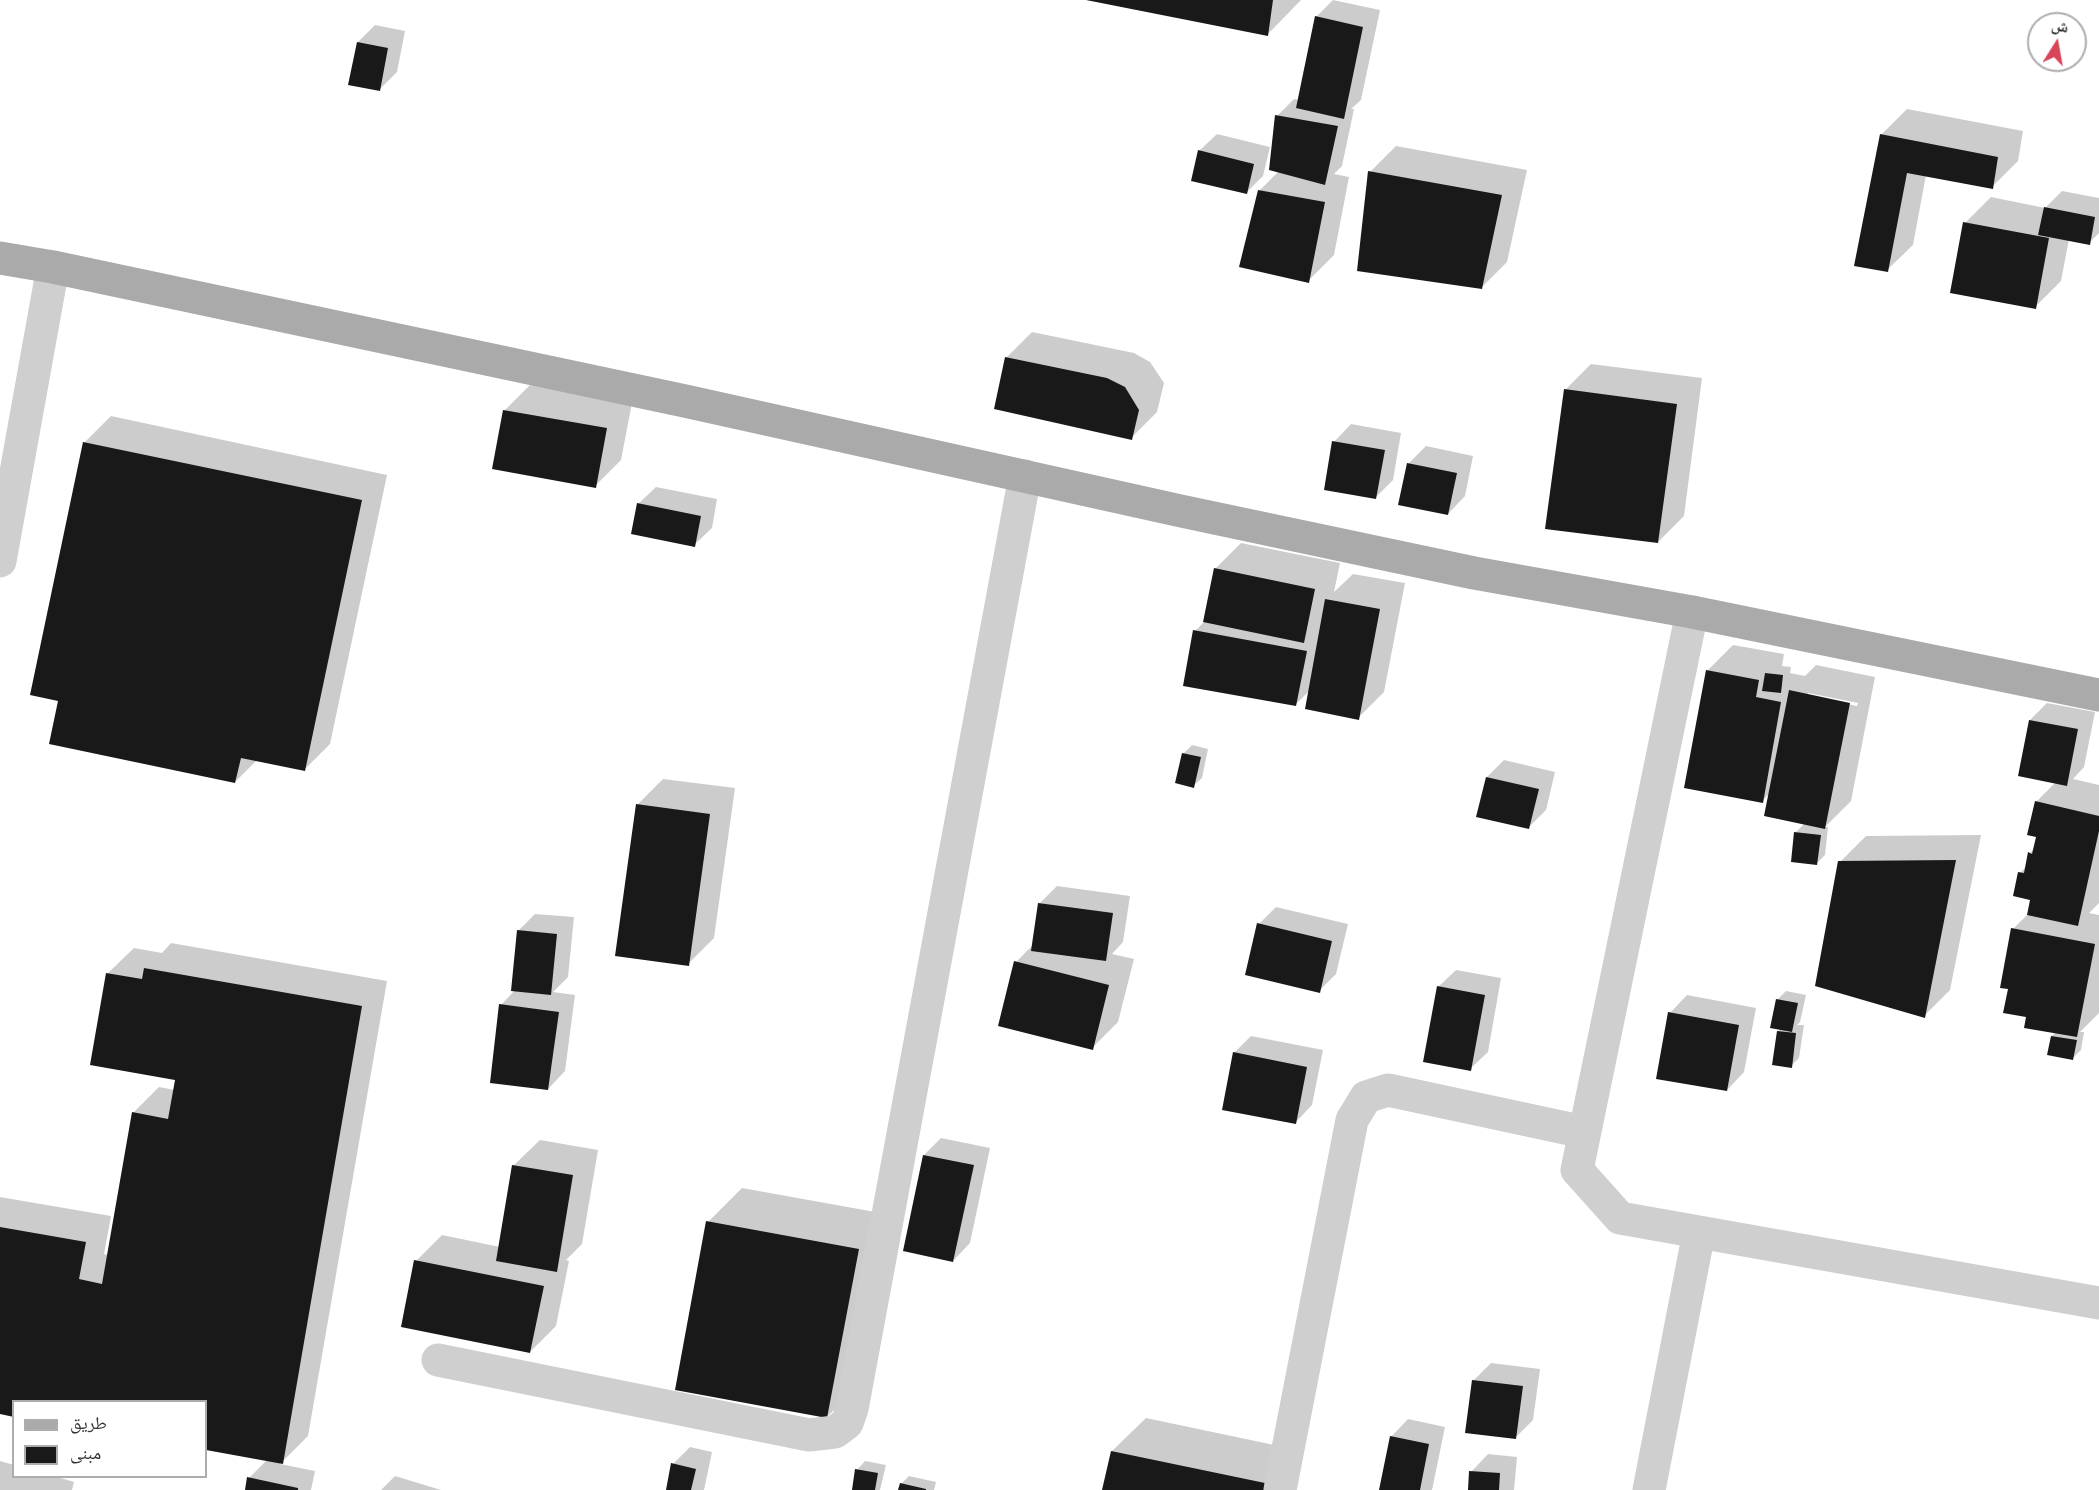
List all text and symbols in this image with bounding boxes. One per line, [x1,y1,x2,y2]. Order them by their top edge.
north arrow [2027,12,2087,72]
text: ش [2050,15,2070,37]
legend [12,1400,207,1478]
text: طريق [70,1412,107,1433]
text: مبنى [70,1442,101,1463]

